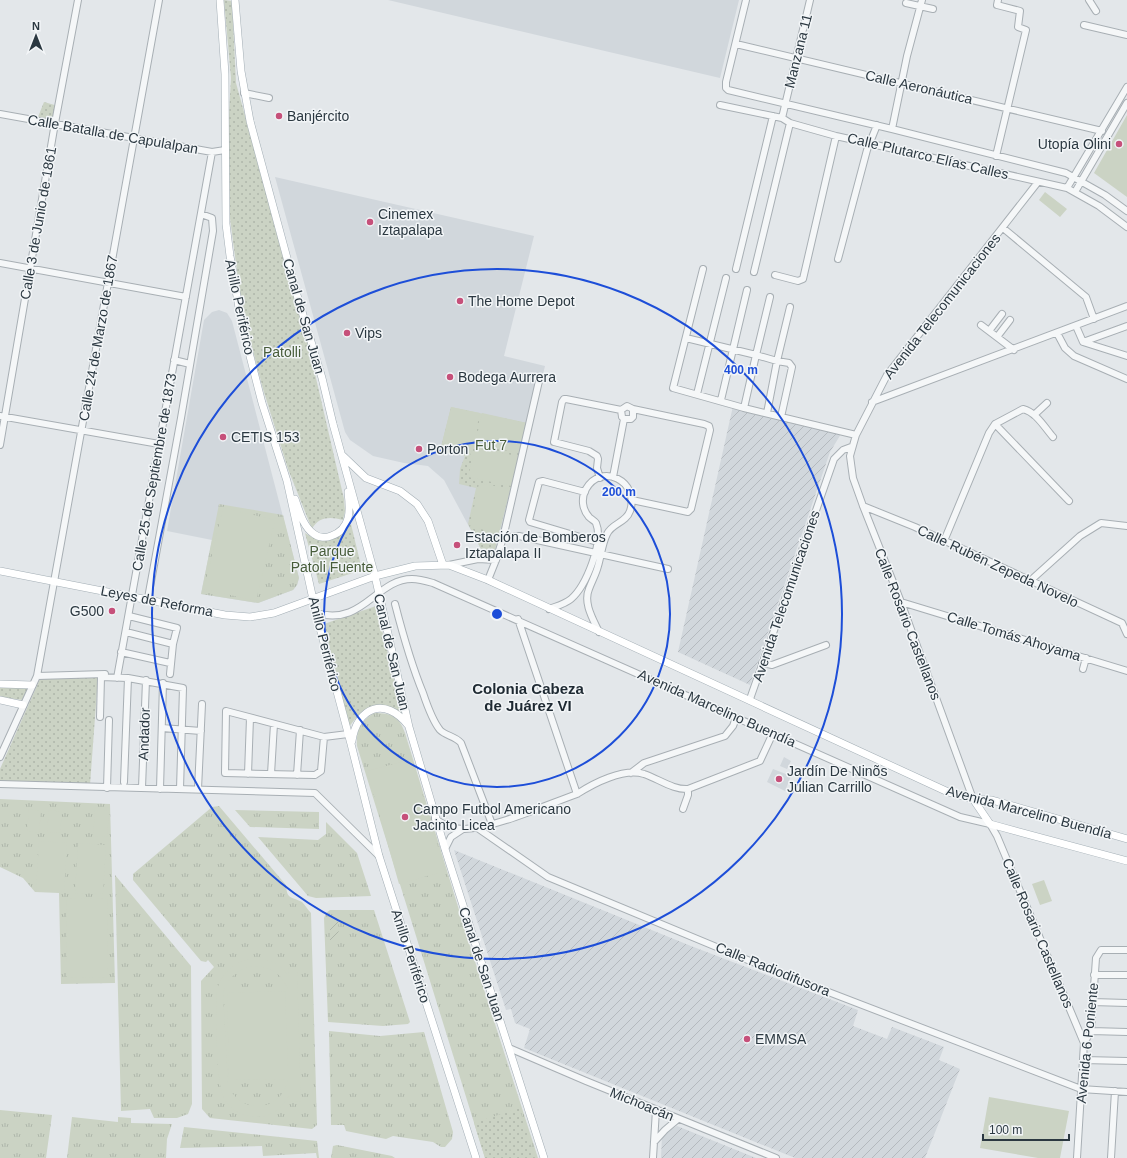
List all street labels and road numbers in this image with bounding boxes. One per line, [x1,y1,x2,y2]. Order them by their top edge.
street label: Manzana 11 [781,12,815,90]
street label: Calle Aeronáutica [864,67,974,107]
street label: Calle Batalla de Capulalpan [27,111,199,157]
street label: Calle Plutarco Elías Calles [846,130,1010,182]
street label: Calle 3 de Junio de 1861 [17,145,59,301]
street label: Avenida Telecomunicaciones [880,230,1004,382]
street label: Calle 24 de Marzo de 1867 [76,254,121,422]
street label: Canal de San Juan [280,257,328,375]
street label: Anillo Periférico [222,258,258,356]
street label: Calle 25 de Septiembre de 1873 [129,372,179,572]
street label: Avenida Telecomunicaciones [749,508,823,684]
street label: Calle Rubén Zepeda Novelo [915,522,1081,611]
street label: Calle Rosario Castellanos [872,546,944,702]
street label: Leyes de Reforma [99,582,215,620]
street label: Canal de San Juan [371,592,413,712]
street label: Anillo Periférico [305,595,345,693]
street label: Calle Tomás Ahoyama [945,608,1083,664]
street label: Avenida Marcelino Buendía [636,666,799,750]
street label: Andador [135,707,153,761]
street label: Avenida Marcelino Buendía [944,782,1114,842]
street label: Calle Rosario Castellanos [999,856,1077,1010]
street label: Canal de San Juan [456,905,508,1023]
street label: Anillo Periférico [388,907,434,1005]
street label: Calle Radiodifusora [713,939,833,999]
street label: Avenida 6 Poniente [1073,982,1101,1104]
street label: Michoacán [608,1084,676,1124]

